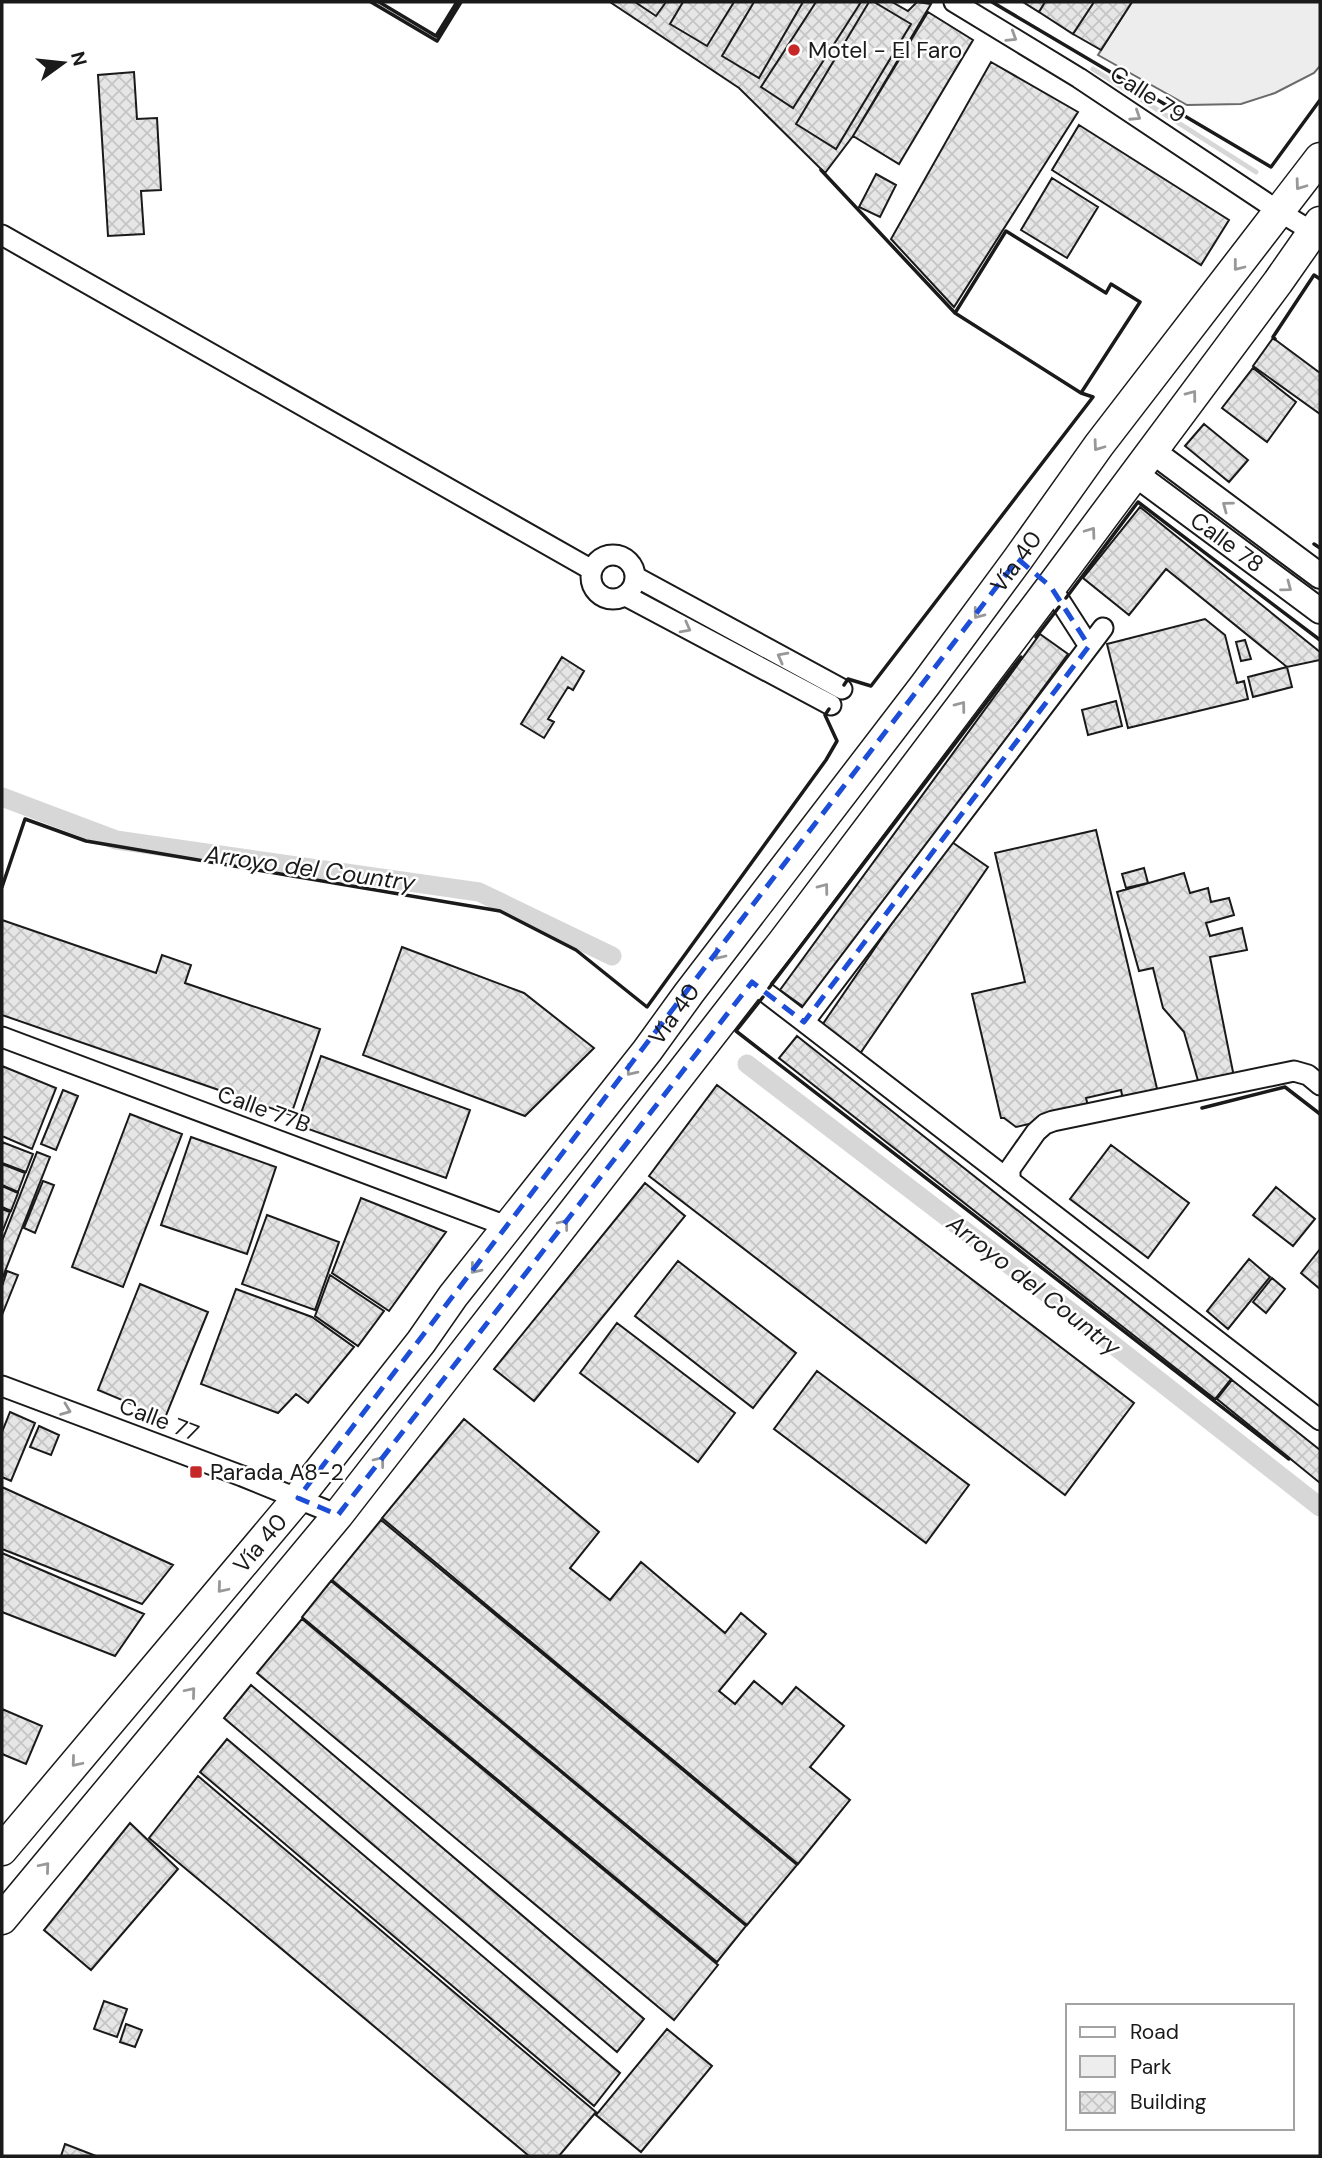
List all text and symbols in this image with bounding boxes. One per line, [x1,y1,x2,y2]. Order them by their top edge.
north arrow [28,28,98,98]
one-way arrow [1005,29,1018,42]
place label: Motel - El Faro [808,35,962,65]
marker: Motel - El Faro [786,42,802,58]
text: N [65,49,93,69]
street label: Calle 79 [1104,58,1192,130]
one-way arrow [1128,107,1141,120]
one-way arrow [1296,177,1308,190]
one-way arrow [1233,259,1246,271]
one-way arrow [1184,390,1197,403]
one-way arrow [1094,438,1107,451]
one-way arrow [1222,502,1234,514]
street label: Calle 78 [1184,505,1270,579]
street label: Vía 40 [983,525,1048,598]
one-way arrow [1083,527,1095,540]
one-way arrow [1280,578,1292,591]
one-way arrow [973,606,986,619]
one-way arrow [679,620,692,633]
one-way arrow [776,652,789,665]
one-way arrow [952,702,965,714]
water label: Arroyo del Country [202,838,418,898]
one-way arrow [815,883,828,896]
one-way arrow [714,947,727,959]
street label: Vía 40 [642,977,706,1051]
one-way arrow [626,1064,639,1076]
street label: Calle 77B [213,1078,315,1140]
water label: Arroyo del Country [940,1207,1128,1363]
one-way arrow [556,1219,569,1231]
one-way arrow [470,1262,483,1274]
street label: Calle 77 [115,1390,203,1448]
one-way arrow [59,1402,71,1416]
place label: Parada A8-2 [210,1457,344,1487]
one-way arrow [371,1457,384,1469]
marker: Parada A8-2 [188,1464,204,1480]
street label: Vía 40 [226,1507,294,1579]
one-way arrow [218,1580,230,1593]
one-way arrow [183,1687,195,1700]
one-way arrow [72,1754,84,1767]
one-way arrow [37,1862,50,1874]
legend [1066,2004,1294,2130]
text: Road [1130,2018,1179,2046]
text: Park [1130,2053,1172,2081]
text: Building [1130,2088,1207,2116]

